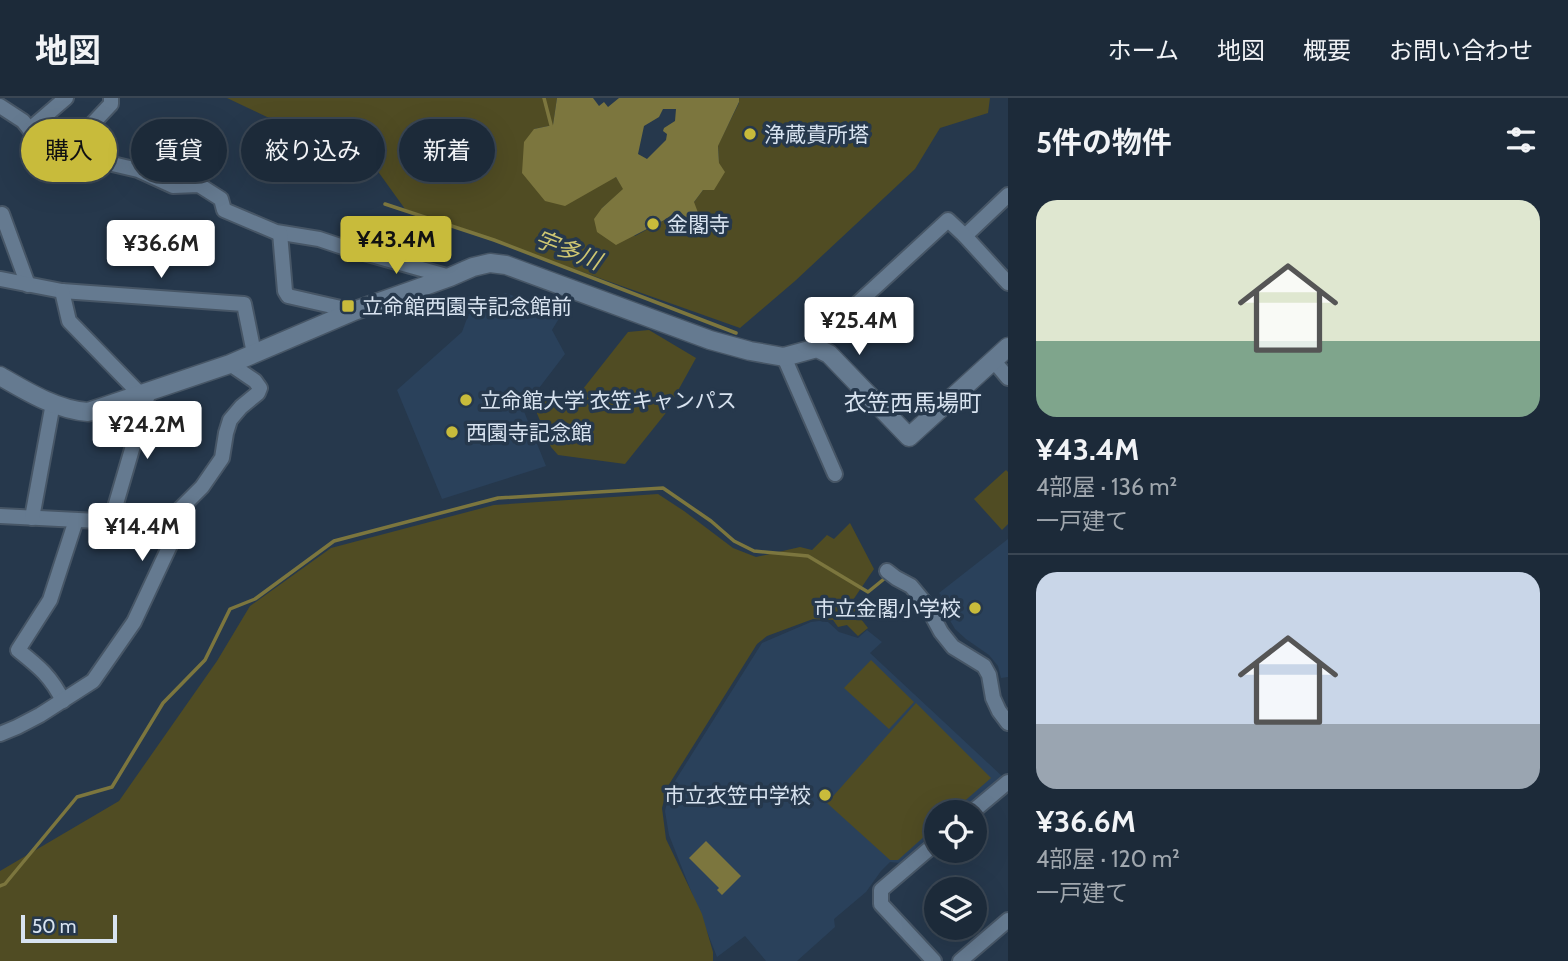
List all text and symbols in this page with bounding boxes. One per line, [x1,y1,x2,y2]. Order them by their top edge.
text: 地図 [35,30,101,70]
text: ホーム [1108,36,1179,65]
text: 地図 [1217,36,1265,65]
text: 概要 [1303,36,1351,65]
text: お問い合わせ [1389,36,1533,65]
chip: 購入 [21,119,117,182]
chip: 賃貸 [131,119,227,182]
chip: 絞り込み [241,119,385,182]
chip: 新着 [399,119,495,182]
icon: filters [1502,121,1540,159]
place label: 浄蔵貴所塔 [764,122,869,147]
text: 5件の物件 [1036,124,1172,161]
marker: 浄蔵貴所塔 [742,126,758,142]
place label: 金閣寺 [667,212,730,237]
pin: ¥43.4M [339,216,453,276]
marker: 金閣寺 [645,216,661,232]
pin: ¥36.6M [104,220,218,280]
text: ¥43.4M [356,225,436,253]
water label: 宇多川 [531,225,608,277]
text: ¥36.6M [123,229,199,257]
icon: home [1225,245,1351,371]
place label: 立命館西園寺記念館前 [362,294,572,319]
marker: 立命館西園寺記念館前 [340,298,356,314]
pin: ¥25.4M [802,298,916,357]
text: ¥25.4M [821,306,897,334]
place label: 立命館大学 衣笠キャンパス [480,388,737,413]
district label: 衣笠西馬場町 [844,389,982,417]
marker: 立命館大学 衣笠キャンパス [458,392,474,408]
pin: ¥24.2M [90,402,204,461]
text: ¥24.2M [109,410,185,438]
place label: 西園寺記念館 [466,420,592,445]
marker: 西園寺記念館 [444,424,460,440]
text: ¥43.4M [1036,431,1139,468]
text: 4部屋 · 136 m² [1036,473,1177,501]
pin: ¥14.4M [85,504,199,563]
text: 一戸建て [1036,507,1128,535]
text: ¥14.4M [104,512,180,540]
place label: 市立金閣小学校 [814,596,961,621]
marker: 市立金閣小学校 [967,600,983,616]
icon: home [1225,617,1351,743]
place label: 市立衣笠中学校 [664,783,811,808]
marker: 市立衣笠中学校 [817,787,833,803]
map controls [924,800,987,940]
button: locate [924,800,987,863]
text: ¥36.6M [1036,803,1136,840]
text: 4部屋 · 120 m² [1036,845,1180,873]
button: layers [924,877,987,940]
text: 一戸建て [1036,879,1128,907]
scale bar [21,912,117,944]
text: 50 m [32,915,76,938]

